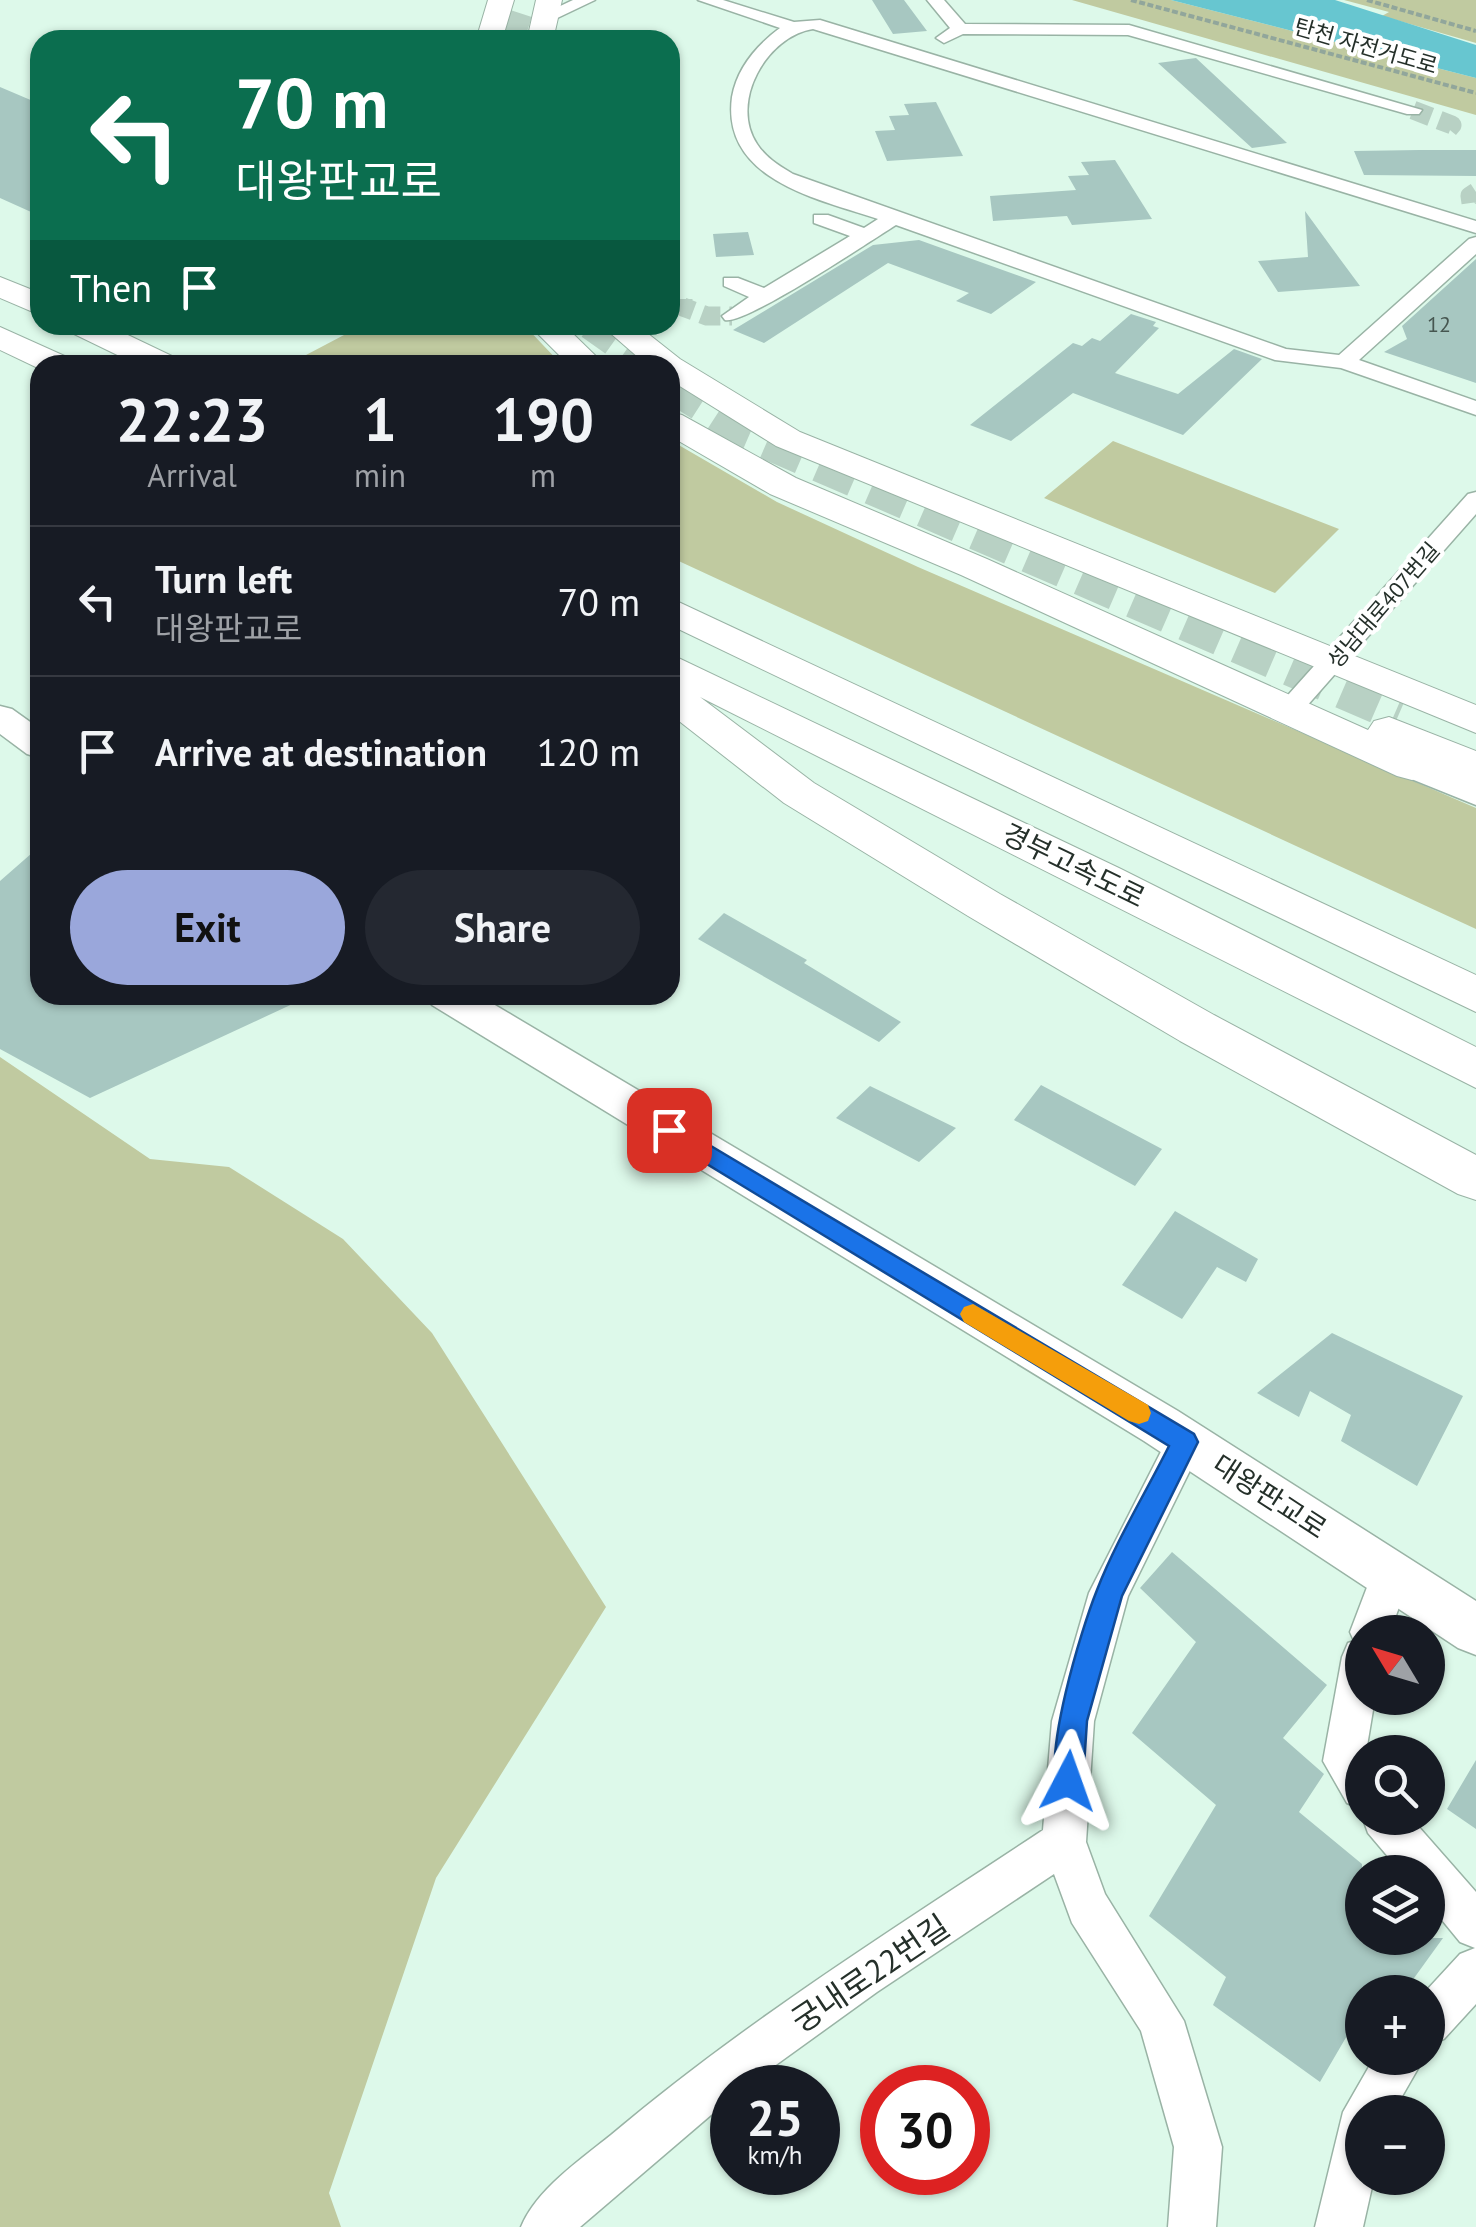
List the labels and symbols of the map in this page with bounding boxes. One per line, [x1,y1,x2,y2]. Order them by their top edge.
street label: 탄천 자전거도로 [1291,12,1441,80]
house number: 12 [1427,310,1451,338]
street label: 성남대로407번길 [1321,536,1445,674]
street label: 경부고속도로 [996,814,1152,916]
pin [627,1088,712,1173]
street label: 대왕판교로 [1206,1445,1334,1547]
north arrow [1345,1615,1445,1715]
position arrow [1016,1729,1120,1833]
street label: 궁내로22번길 [783,1905,957,2041]
speed limit sign: 30 [860,2065,990,2195]

